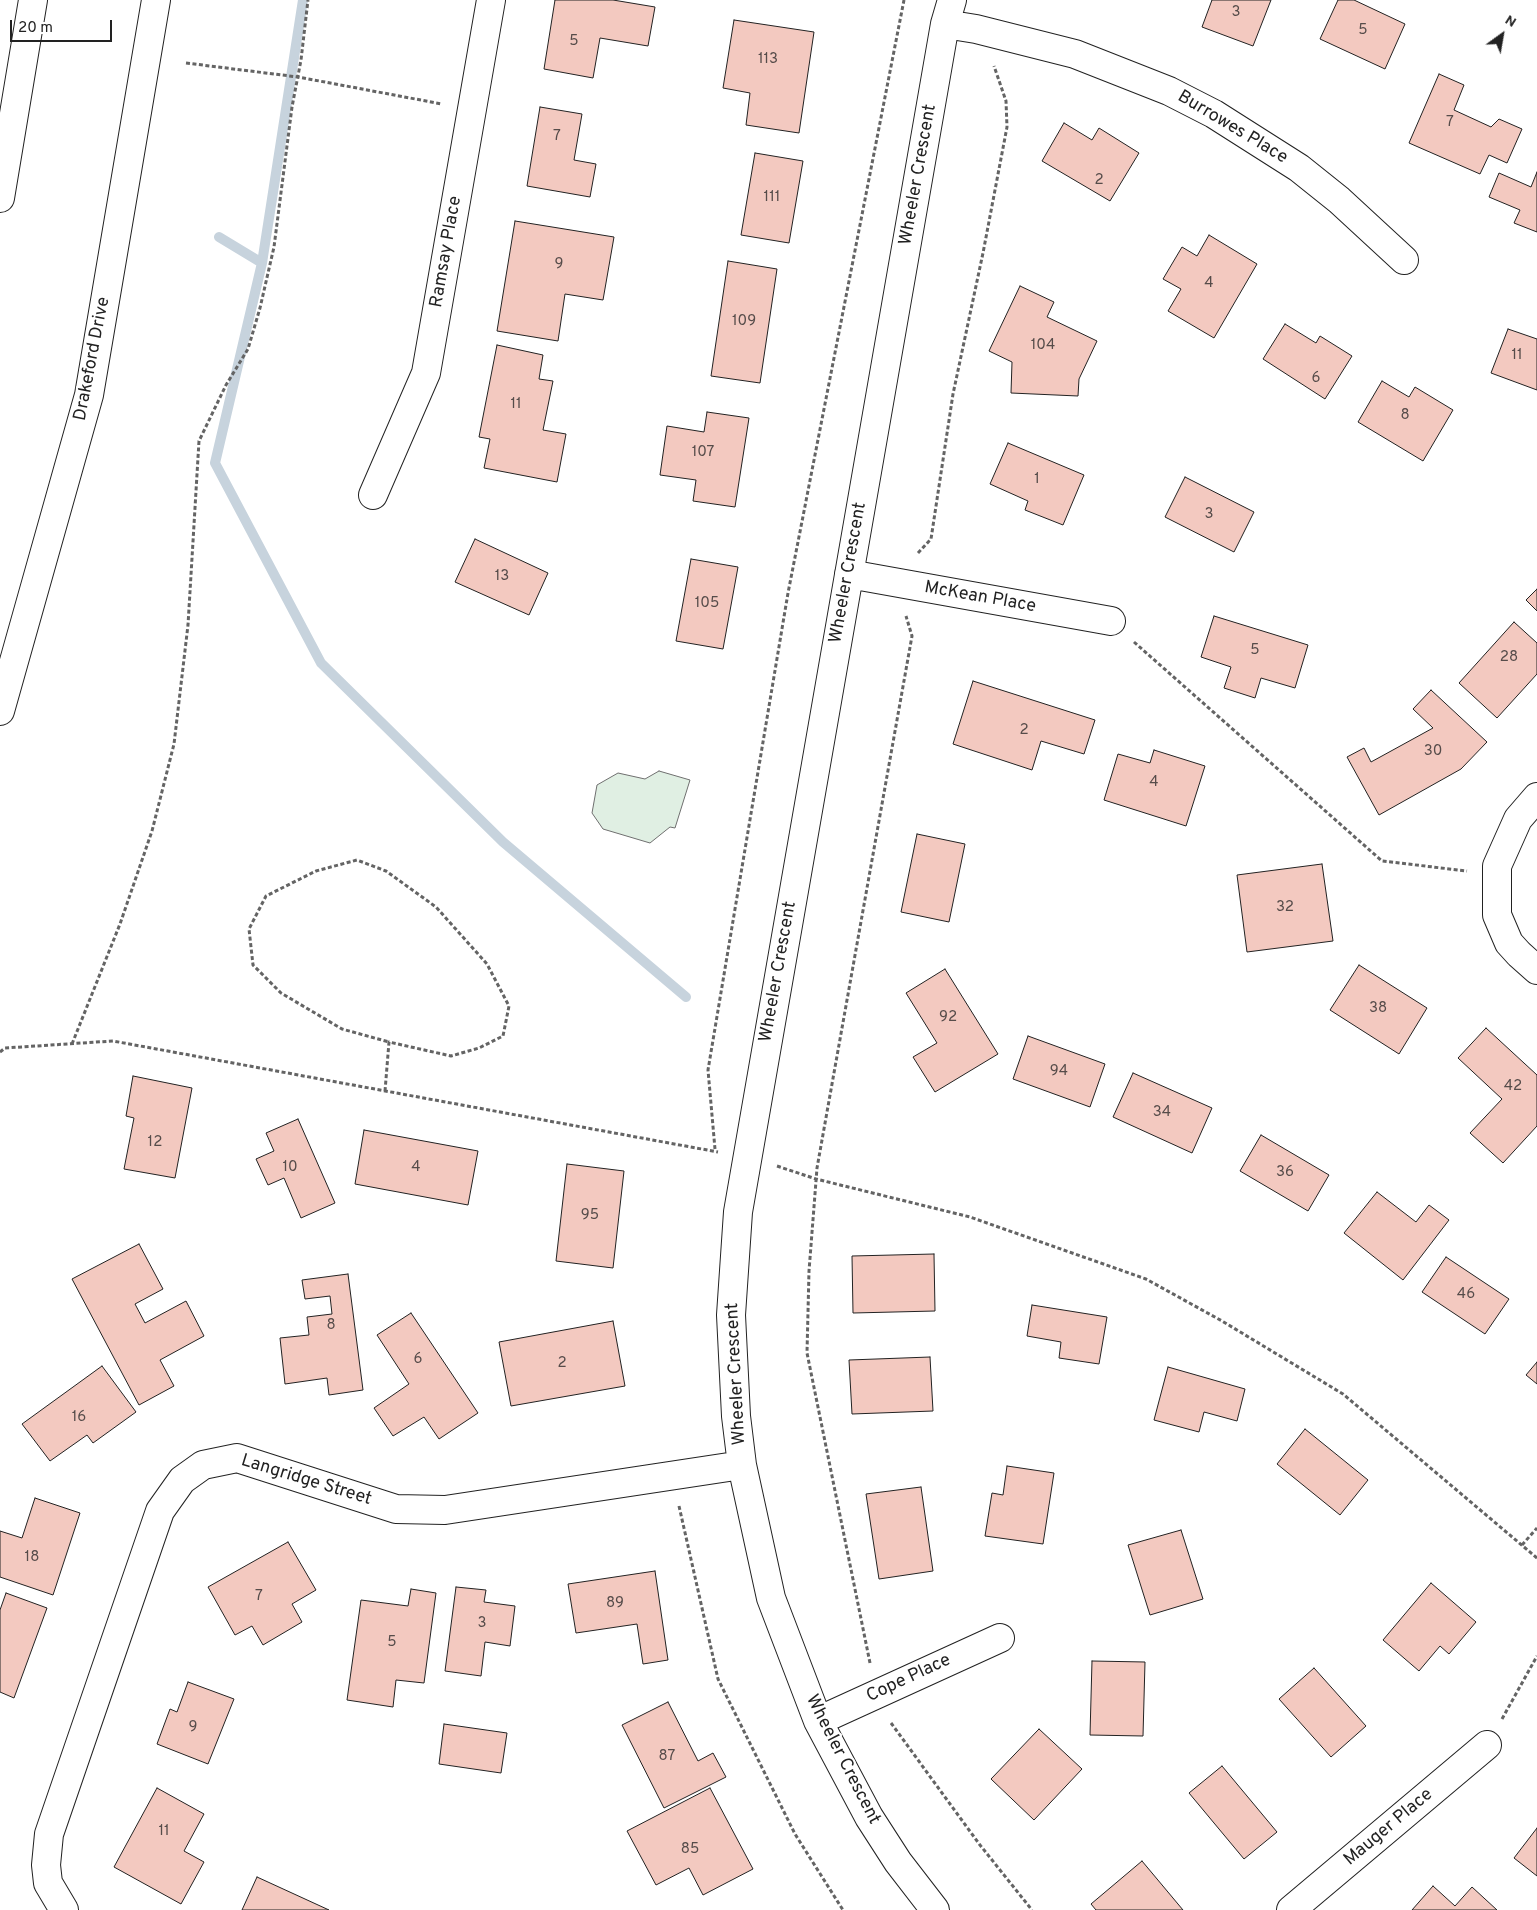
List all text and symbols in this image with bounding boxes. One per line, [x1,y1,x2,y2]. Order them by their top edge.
house number: 3 [1231,4,1241,22]
scale bar [12,10,115,42]
north arrow [1477,10,1527,60]
text: N [1501,12,1519,32]
text: 20 m [18,19,53,38]
house number: 5 [1358,22,1368,40]
house number: 5 [569,33,579,51]
house number: 113 [758,51,778,69]
street label: Burrowes Place [1173,87,1291,169]
street label: Wheeler Crescent [896,103,942,247]
house number: 7 [1446,114,1454,132]
house number: 7 [553,128,561,146]
house number: 2 [1094,172,1104,190]
house number: 111 [764,189,780,207]
street label: Ramsay Place [427,195,467,309]
house number: 9 [555,256,563,274]
house number: 4 [1204,275,1214,293]
street label: Drakeford Drive [70,295,116,423]
house number: 109 [732,313,756,331]
house number: 104 [1031,337,1055,355]
house number: 11 [1511,347,1523,365]
house number: 6 [1312,370,1320,388]
house number: 11 [510,396,522,414]
house number: 8 [1400,407,1410,425]
house number: 107 [692,444,714,462]
house number: 1 [1034,471,1040,489]
street label: Wheeler Crescent [826,501,872,645]
house number: 3 [1204,506,1214,524]
house number: 13 [495,568,509,586]
street label: McKean Place [922,578,1038,618]
house number: 105 [695,595,719,613]
house number: 5 [1250,642,1260,660]
house number: 28 [1500,649,1518,667]
house number: 2 [1019,722,1029,740]
house number: 30 [1424,743,1442,761]
house number: 4 [1149,774,1159,792]
house number: 32 [1276,899,1294,917]
street label: Wheeler Crescent [756,900,802,1044]
house number: 38 [1369,1000,1387,1018]
house number: 92 [939,1009,957,1027]
house number: 94 [1050,1063,1068,1081]
house number: 42 [1504,1078,1522,1096]
house number: 34 [1153,1104,1171,1122]
house number: 12 [148,1134,162,1152]
house number: 10 [282,1159,298,1177]
house number: 4 [411,1159,421,1177]
house number: 36 [1276,1164,1294,1182]
house number: 95 [581,1207,599,1225]
house number: 46 [1457,1286,1475,1304]
street label: Wheeler Crescent [722,1302,752,1446]
house number: 8 [326,1317,336,1335]
house number: 6 [414,1351,422,1369]
house number: 2 [557,1355,567,1373]
house number: 16 [72,1409,86,1427]
street label: Langridge Street [238,1451,374,1511]
house number: 18 [25,1549,39,1567]
house number: 7 [255,1588,263,1606]
house number: 89 [606,1595,624,1613]
house number: 3 [477,1615,487,1633]
house number: 5 [387,1634,397,1652]
street label: Cope Place [863,1650,955,1708]
street label: Wheeler Crescent [800,1692,884,1828]
house number: 9 [189,1719,197,1737]
house number: 87 [659,1748,675,1766]
street label: Mauger Place [1340,1785,1438,1871]
house number: 11 [158,1823,170,1841]
house number: 85 [681,1841,699,1859]

